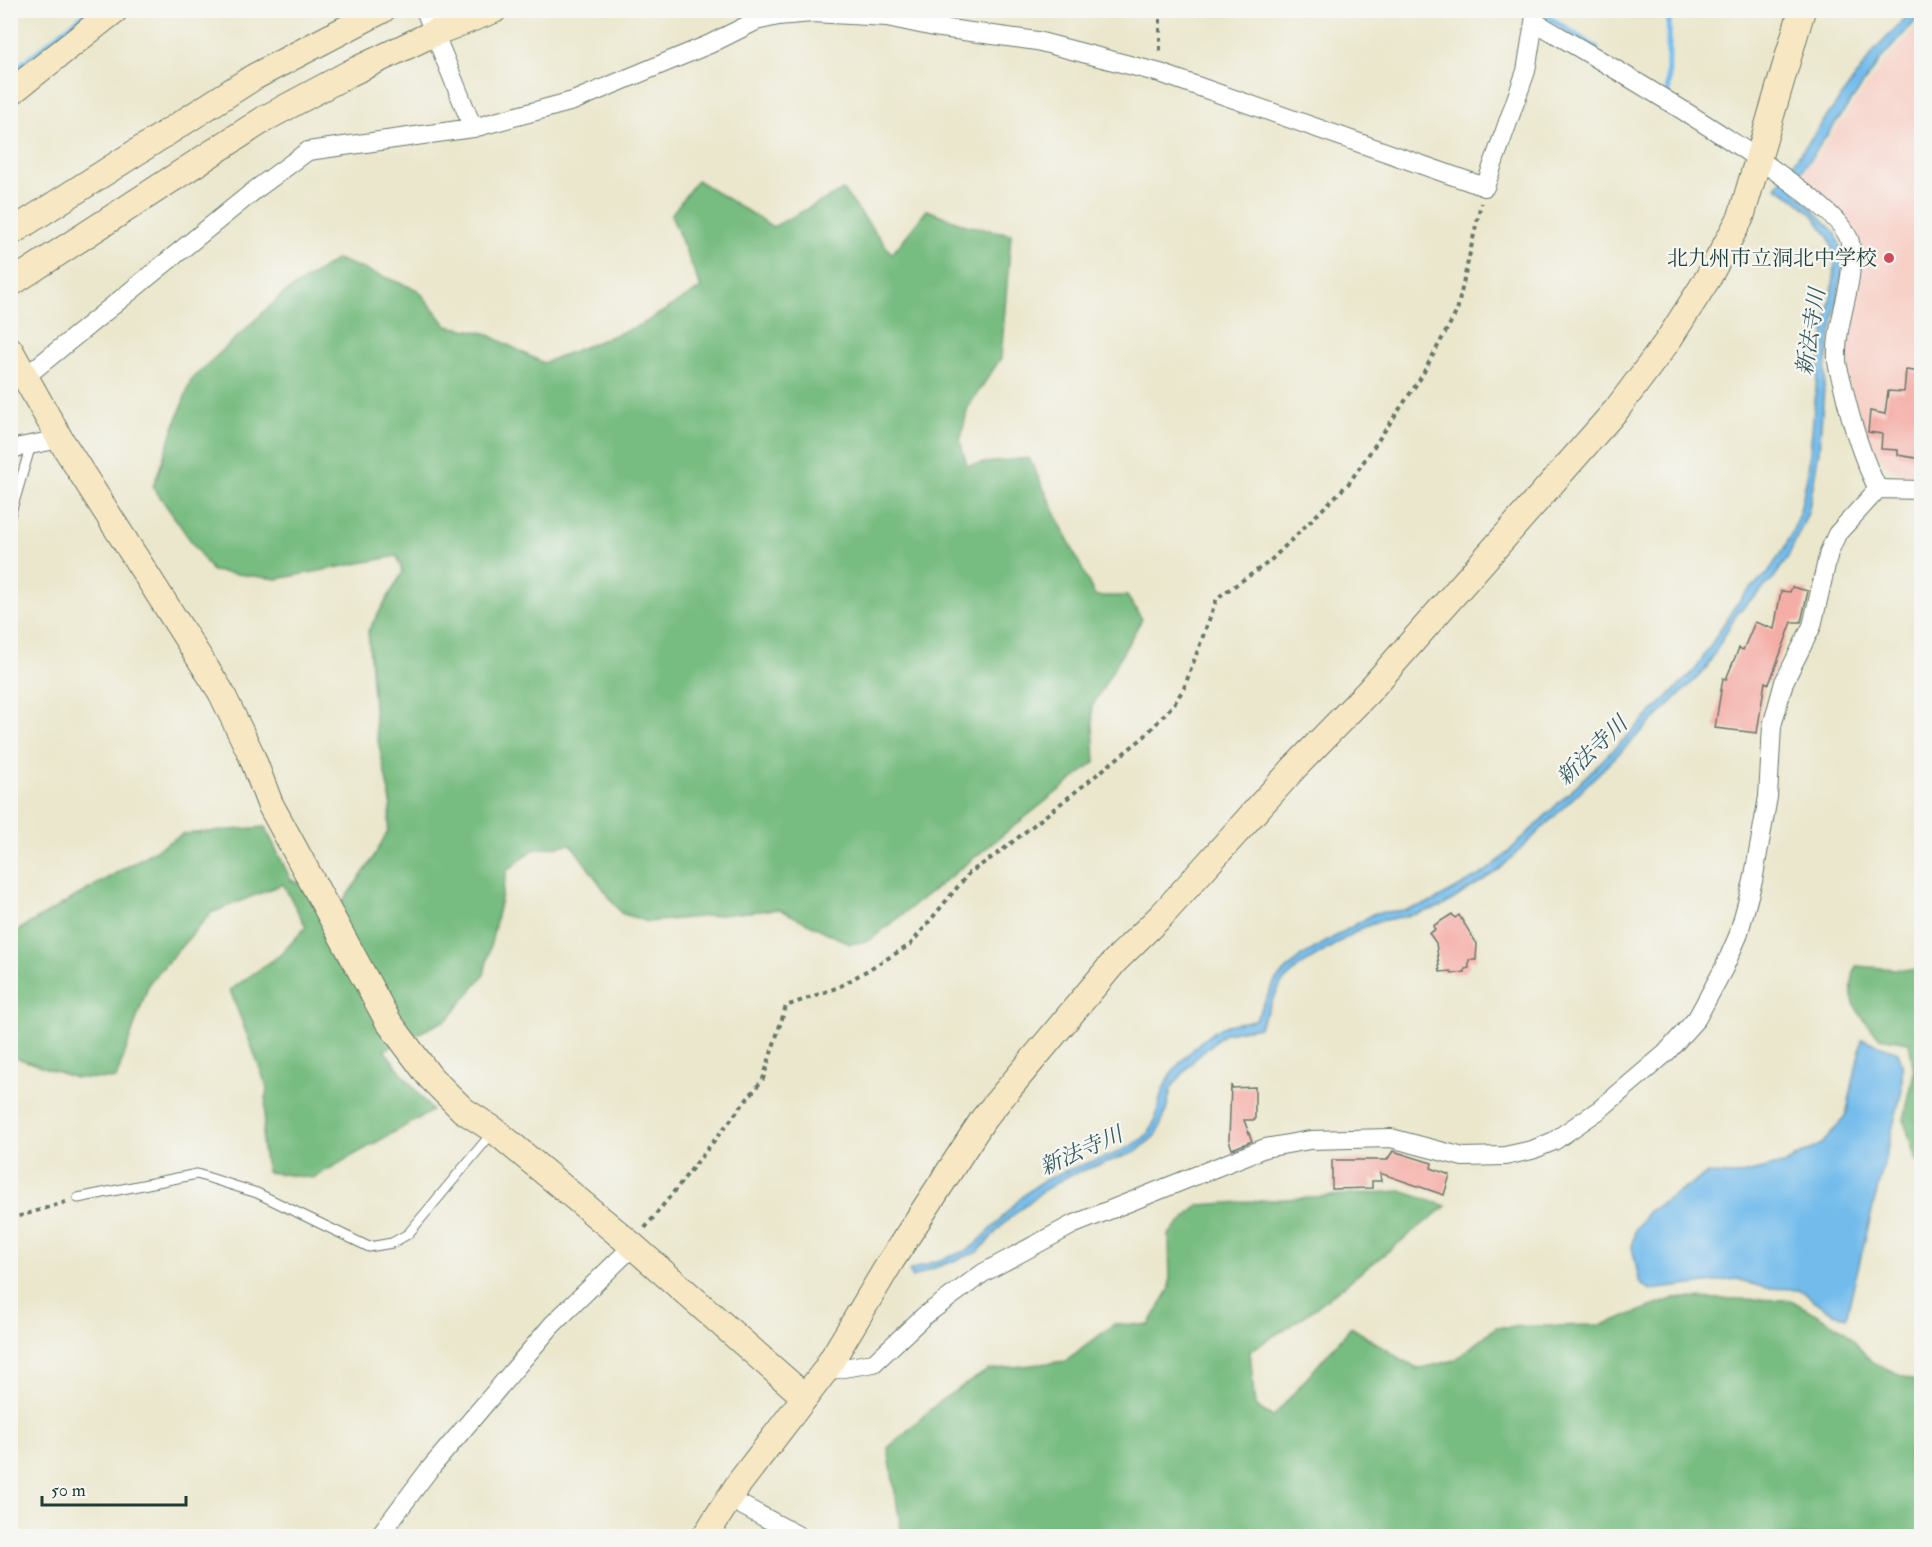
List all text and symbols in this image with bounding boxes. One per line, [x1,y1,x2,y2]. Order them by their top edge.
place label: 北九州市立洞北中学校 [1667,245,1877,272]
marker: 北九州市立洞北中学校 [1882,251,1896,265]
water label: 新法寺川 [1790,284,1832,378]
water label: 新法寺川 [1551,709,1635,792]
water label: 新法寺川 [1035,1120,1129,1182]
scale bar [42,1469,186,1507]
text: 50 m [51,1479,86,1502]

